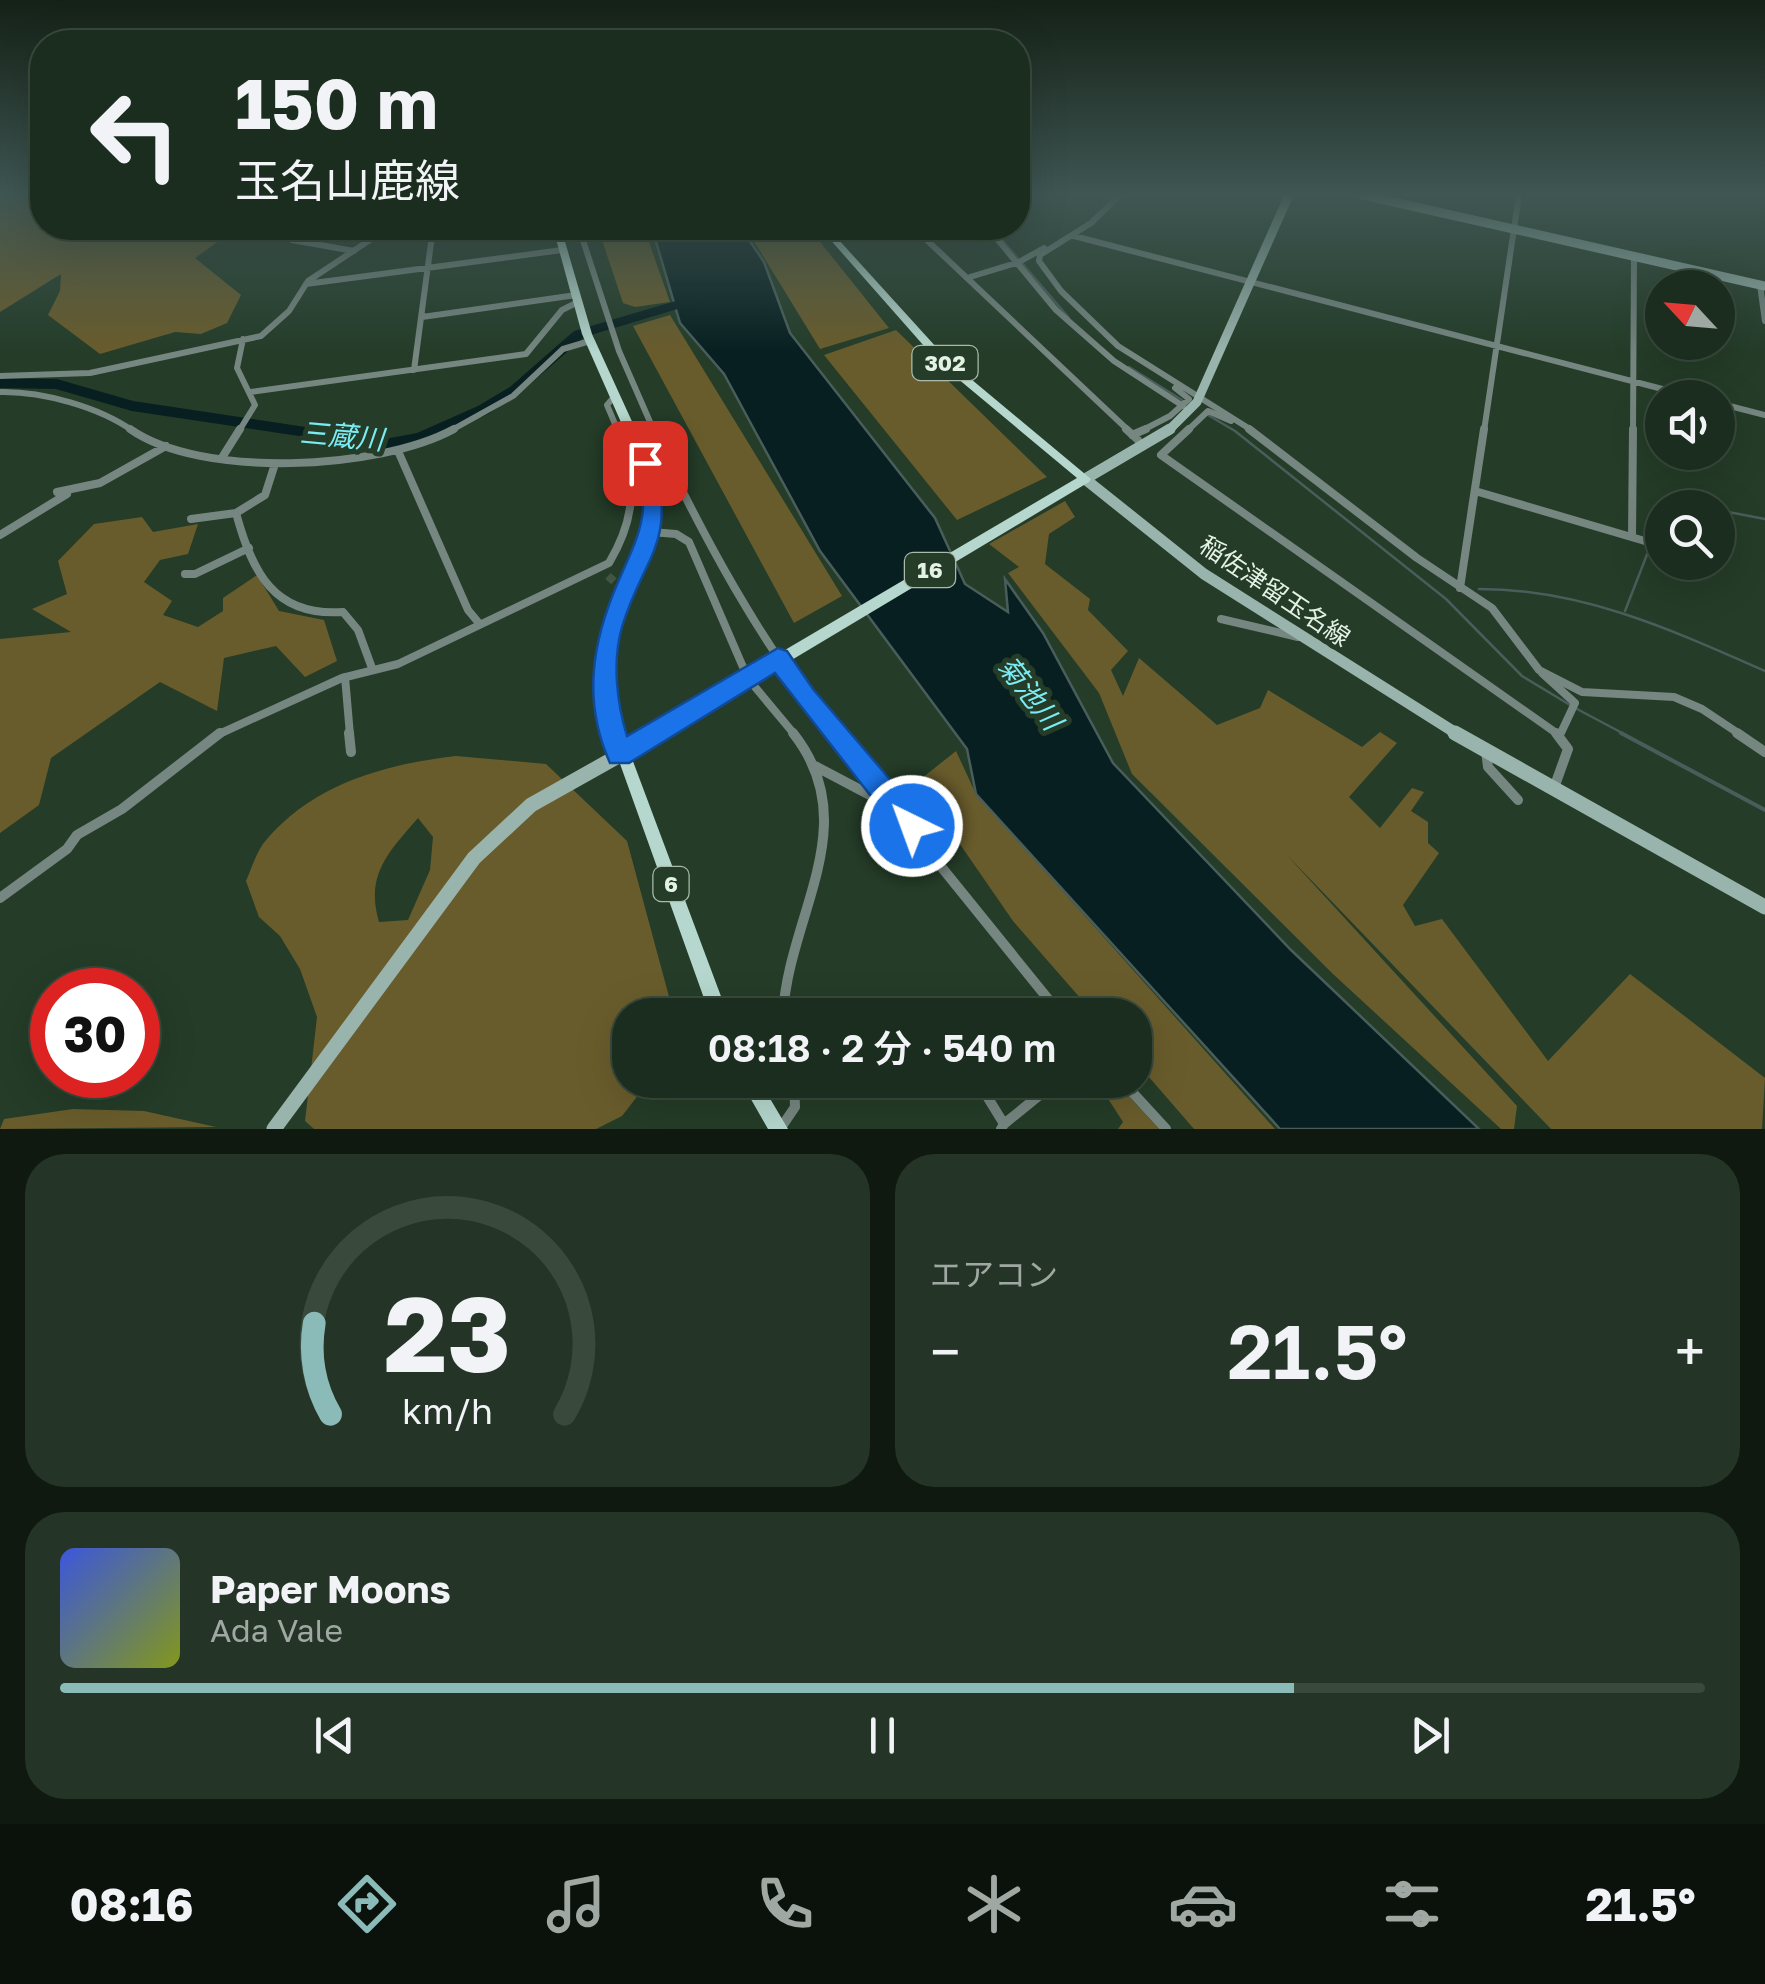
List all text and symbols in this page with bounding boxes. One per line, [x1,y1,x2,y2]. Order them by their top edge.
text: 150 m [235,60,438,144]
icon: left [70,70,200,200]
text: 玉名山鹿線 [235,153,460,207]
north arrow [1645,270,1735,360]
map controls [1645,270,1735,580]
road number: 302 [912,346,978,380]
button: sound [1645,380,1735,470]
water label: 三蔵川 [299,415,388,456]
pin [603,421,688,506]
icon: arrive [618,436,673,491]
button: search [1645,490,1735,580]
street label: 稲佐津留玉名線 [1194,529,1356,652]
road number: 16 [905,553,955,587]
water label: 菊池川 [992,649,1071,738]
position arrow [860,774,964,878]
road number: 6 [654,867,688,901]
speed limit sign: 30 [30,968,160,1098]
text: 08:18 · 2 分 · 540 m [708,1025,1056,1070]
text: エアコン [930,1255,1058,1293]
text: 23 [384,1270,511,1395]
text: 21.5° [1227,1305,1408,1396]
text: − [930,1318,960,1384]
text: + [1675,1318,1705,1384]
text: km/h [402,1389,493,1432]
text: Paper Moons [210,1566,451,1611]
text: Ada Vale [210,1611,343,1649]
icon: previous [307,1708,362,1763]
icon: pause [855,1708,910,1763]
icon: next [1403,1708,1458,1763]
icon: directions [332,1869,402,1939]
icon: music [541,1869,611,1939]
icon: phone [750,1869,820,1939]
icon: climate [959,1869,1029,1939]
icon: car [1168,1869,1238,1939]
icon: filters [1377,1869,1447,1939]
text: 08:16 [69,1877,194,1931]
text: 21.5° [1586,1877,1696,1931]

